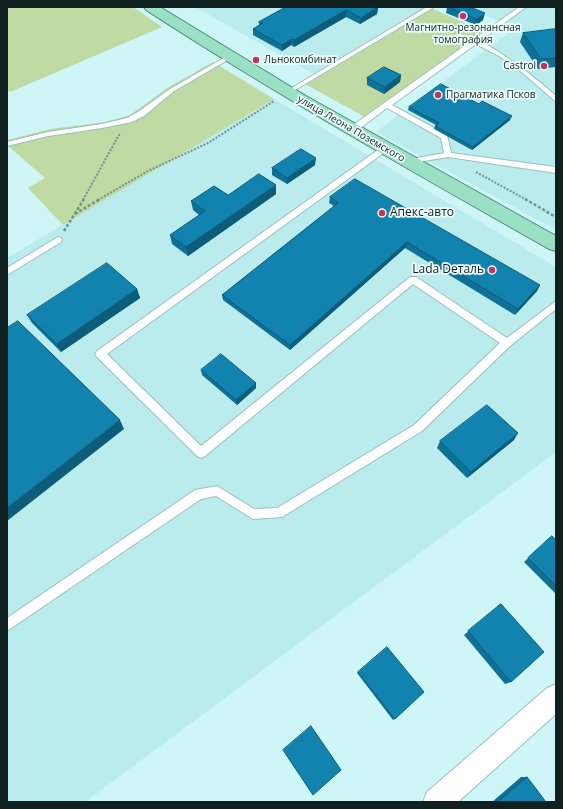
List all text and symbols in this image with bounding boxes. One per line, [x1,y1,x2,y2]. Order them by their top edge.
marker: Магнитно-резонансная томография [458,11,468,21]
place label: Магнитно-резонансная томография [406,22,520,46]
place label: Льнокомбинат [264,54,337,66]
marker: Льнокомбинат [251,55,261,65]
place label: Castrol [503,60,536,72]
marker: Castrol [539,61,549,71]
place label: Прагматика Псков [446,89,536,101]
marker: Прагматика Псков [433,90,443,100]
street label: улица Леона Поземского [295,93,407,165]
place label: Апекс-авто [390,206,454,220]
marker: Апекс-авто [377,208,387,218]
place label: Lada Dеталь [412,263,484,277]
marker: Lada Dеталь [487,265,497,275]

